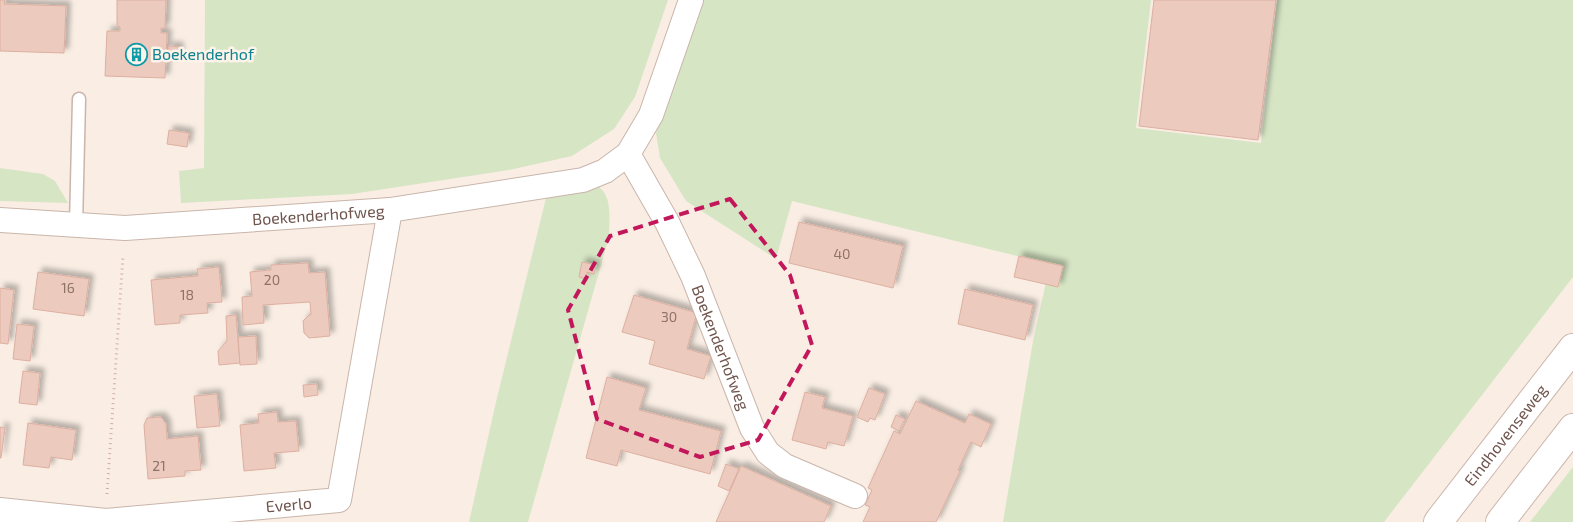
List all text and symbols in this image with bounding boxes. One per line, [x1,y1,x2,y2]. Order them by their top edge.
building icon: Boekenderhof [124,42,148,66]
place label: Boekenderhof [152,44,255,63]
street label: Boekenderhofweg [251,200,385,228]
house number: 40 [833,245,851,262]
house number: 20 [264,271,280,288]
house number: 16 [61,279,75,296]
street label: Boekenderhofweg [688,282,754,413]
house number: 18 [180,286,194,303]
house number: 30 [661,308,677,325]
street label: Eindhovenseweg [1460,380,1550,489]
house number: 21 [152,457,166,474]
street label: Everlo [265,492,313,516]

